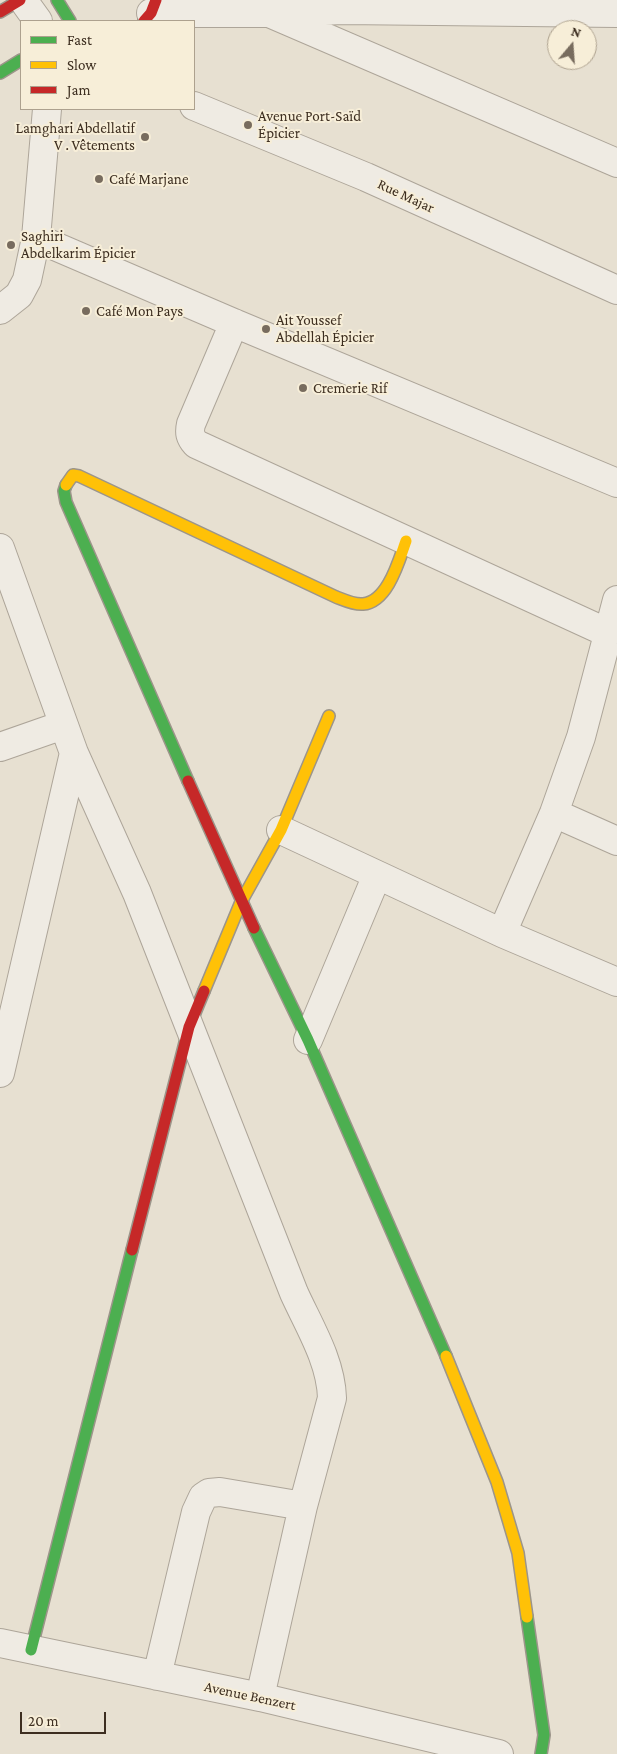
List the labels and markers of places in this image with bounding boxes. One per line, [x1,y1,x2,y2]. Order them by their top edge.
place label: Avenue Port-Saïd Épicier [258,107,361,142]
place label: Lamghari Abdellatif V . Vêtements [15,119,135,154]
marker: Avenue Port-Saïd Épicier [242,119,254,131]
marker: Lamghari Abdellatif V . Vêtements [139,131,151,143]
place label: Café Marjane [109,170,189,188]
marker: Café Marjane [93,173,105,185]
place label: Saghiri Abdelkarim Épicier [21,227,136,262]
marker: Saghiri Abdelkarim Épicier [5,239,17,251]
place label: Café Mon Pays [96,302,183,320]
marker: Café Mon Pays [80,305,92,317]
place label: Ait Youssef Abdellah Épicier [276,311,374,346]
marker: Ait Youssef Abdellah Épicier [260,323,272,335]
place label: Cremerie Rif [313,379,387,397]
marker: Cremerie Rif [297,382,309,394]

